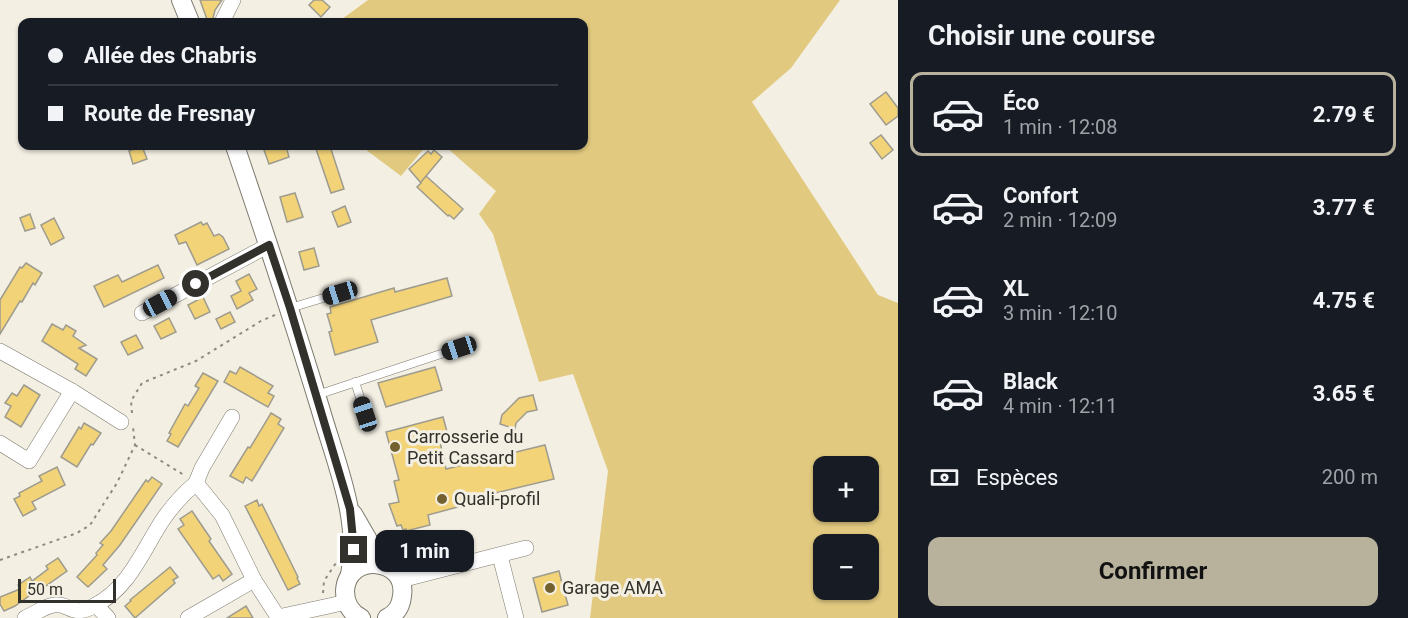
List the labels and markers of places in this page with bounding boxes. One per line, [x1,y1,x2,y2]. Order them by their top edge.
place label: Carrosserie du Petit Cassard [407,426,523,468]
marker: Carrosserie du Petit Cassard [388,440,402,454]
place label: Quali-profil [454,488,540,509]
marker: Quali-profil [435,492,449,506]
place label: Garage AMA [562,577,663,598]
marker: Garage AMA [543,581,557,595]

